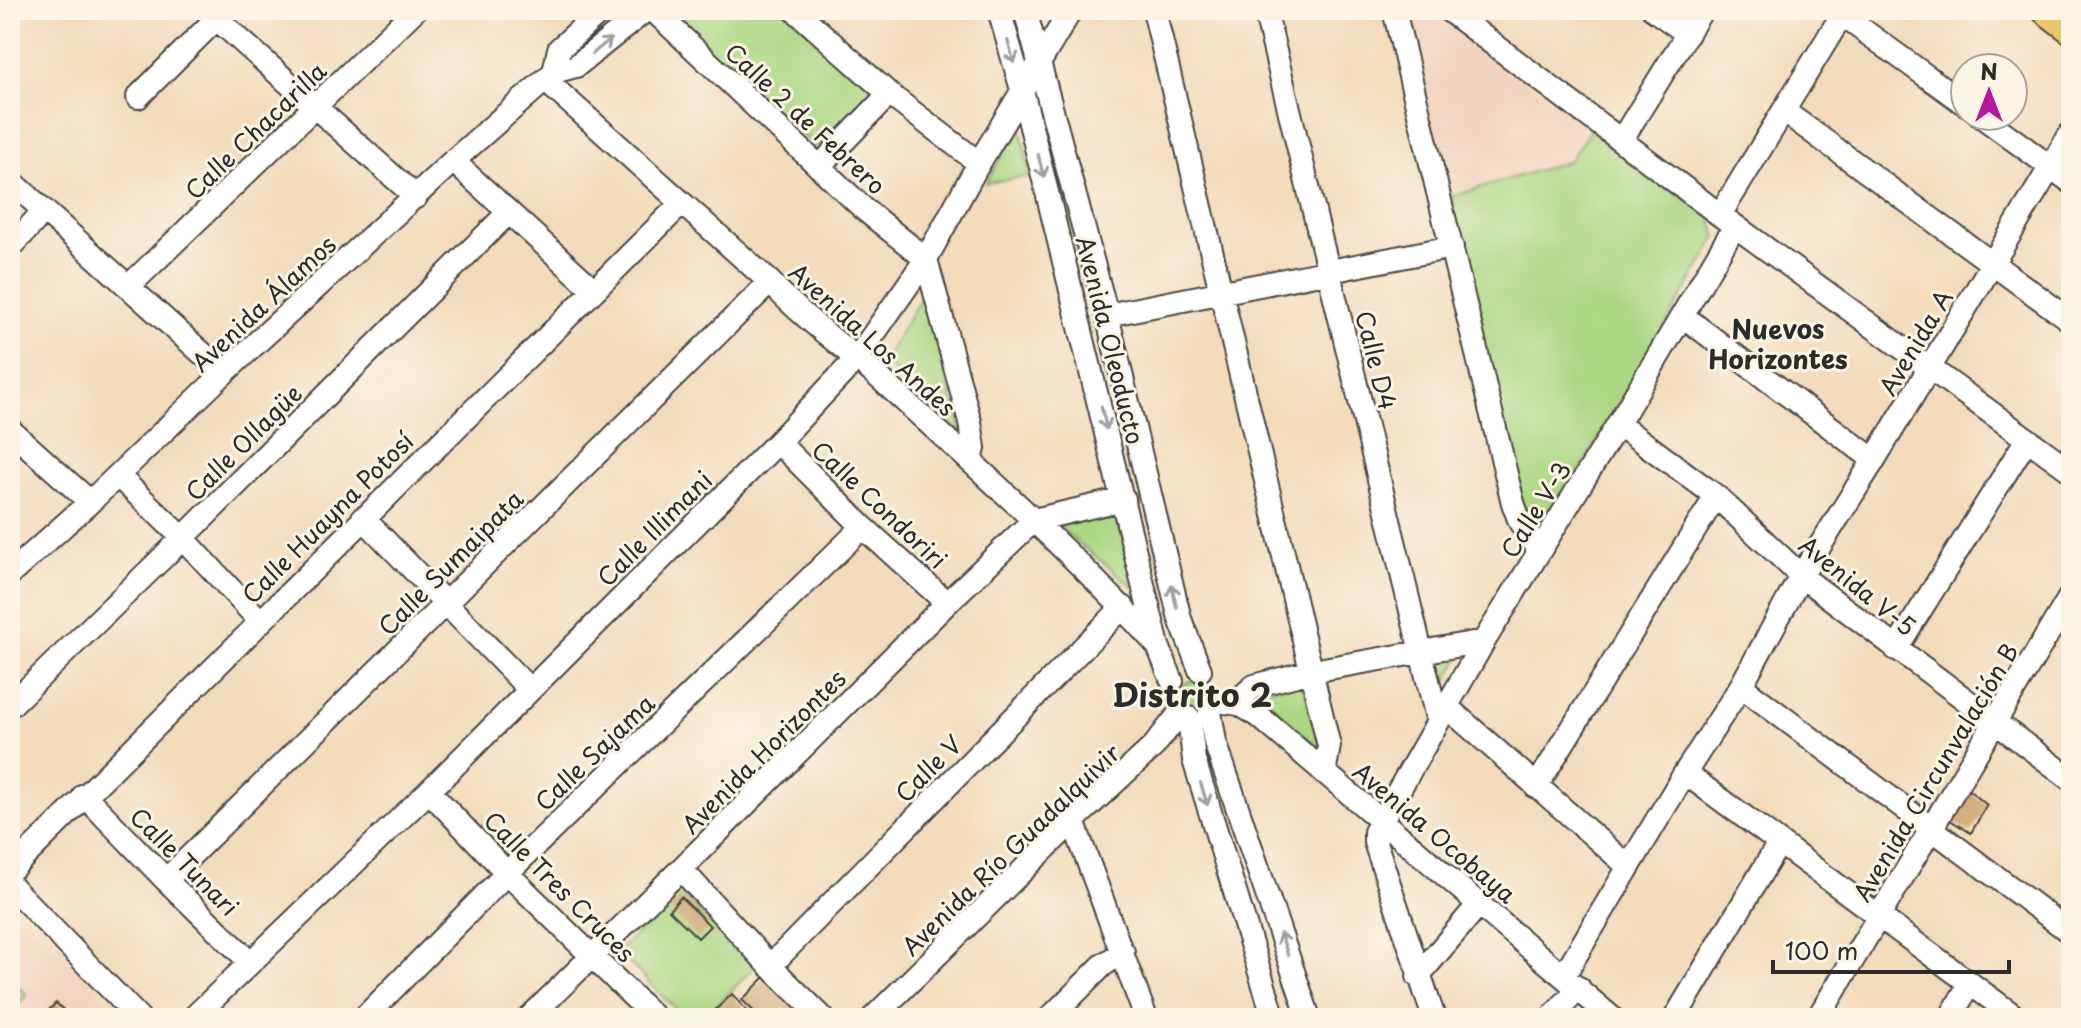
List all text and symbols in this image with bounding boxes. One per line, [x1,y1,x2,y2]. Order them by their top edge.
street label: Calle 2 de Febrero [718,34,894,202]
one-way arrow [592,37,612,55]
one-way arrow [1004,39,1019,65]
north arrow [1949,52,2029,132]
street label: Calle Chacarilla [176,53,334,207]
text: N [1980,54,1998,87]
one-way arrow [1034,153,1049,178]
street label: Avenida Álamos [183,226,343,380]
street label: Avenida Oleoducto [1068,232,1154,448]
street label: Avenida Los Andes [781,254,965,424]
street label: Avenida A [1869,282,1961,402]
street label: Calle D4 [1347,307,1407,413]
district label: Nuevos Horizontes [1708,309,1848,378]
street label: Calle Ollagüe [177,376,309,508]
one-way arrow [1097,405,1112,431]
street label: Calle Huayna Potosí [233,423,421,611]
street label: Calle Condoriri [804,432,956,576]
street label: Calle V-3 [1491,454,1579,564]
street label: Calle Illimani [588,462,720,594]
street label: Calle Sumaipata [369,481,531,643]
street label: Avenida V-5 [1792,526,1924,644]
one-way arrow [1166,584,1181,610]
street label: Avenida Circunvalación B [1843,636,2027,908]
street label: Avenida Horizontes [673,661,853,841]
district label: Distrito 2 [1112,670,1272,718]
street label: Calle Sajama [526,685,662,819]
street label: Calle V [886,726,970,810]
street label: Avenida Río Guadalquivir [893,735,1127,963]
street label: Avenida Ocobaya [1346,753,1524,911]
one-way arrow [1198,782,1213,807]
street label: Calle Tunari [122,798,248,924]
street label: Calle Tres Cruces [476,802,644,970]
scale bar [1773,924,2009,974]
one-way arrow [1276,932,1291,957]
text: 100 m [1785,932,1858,968]

